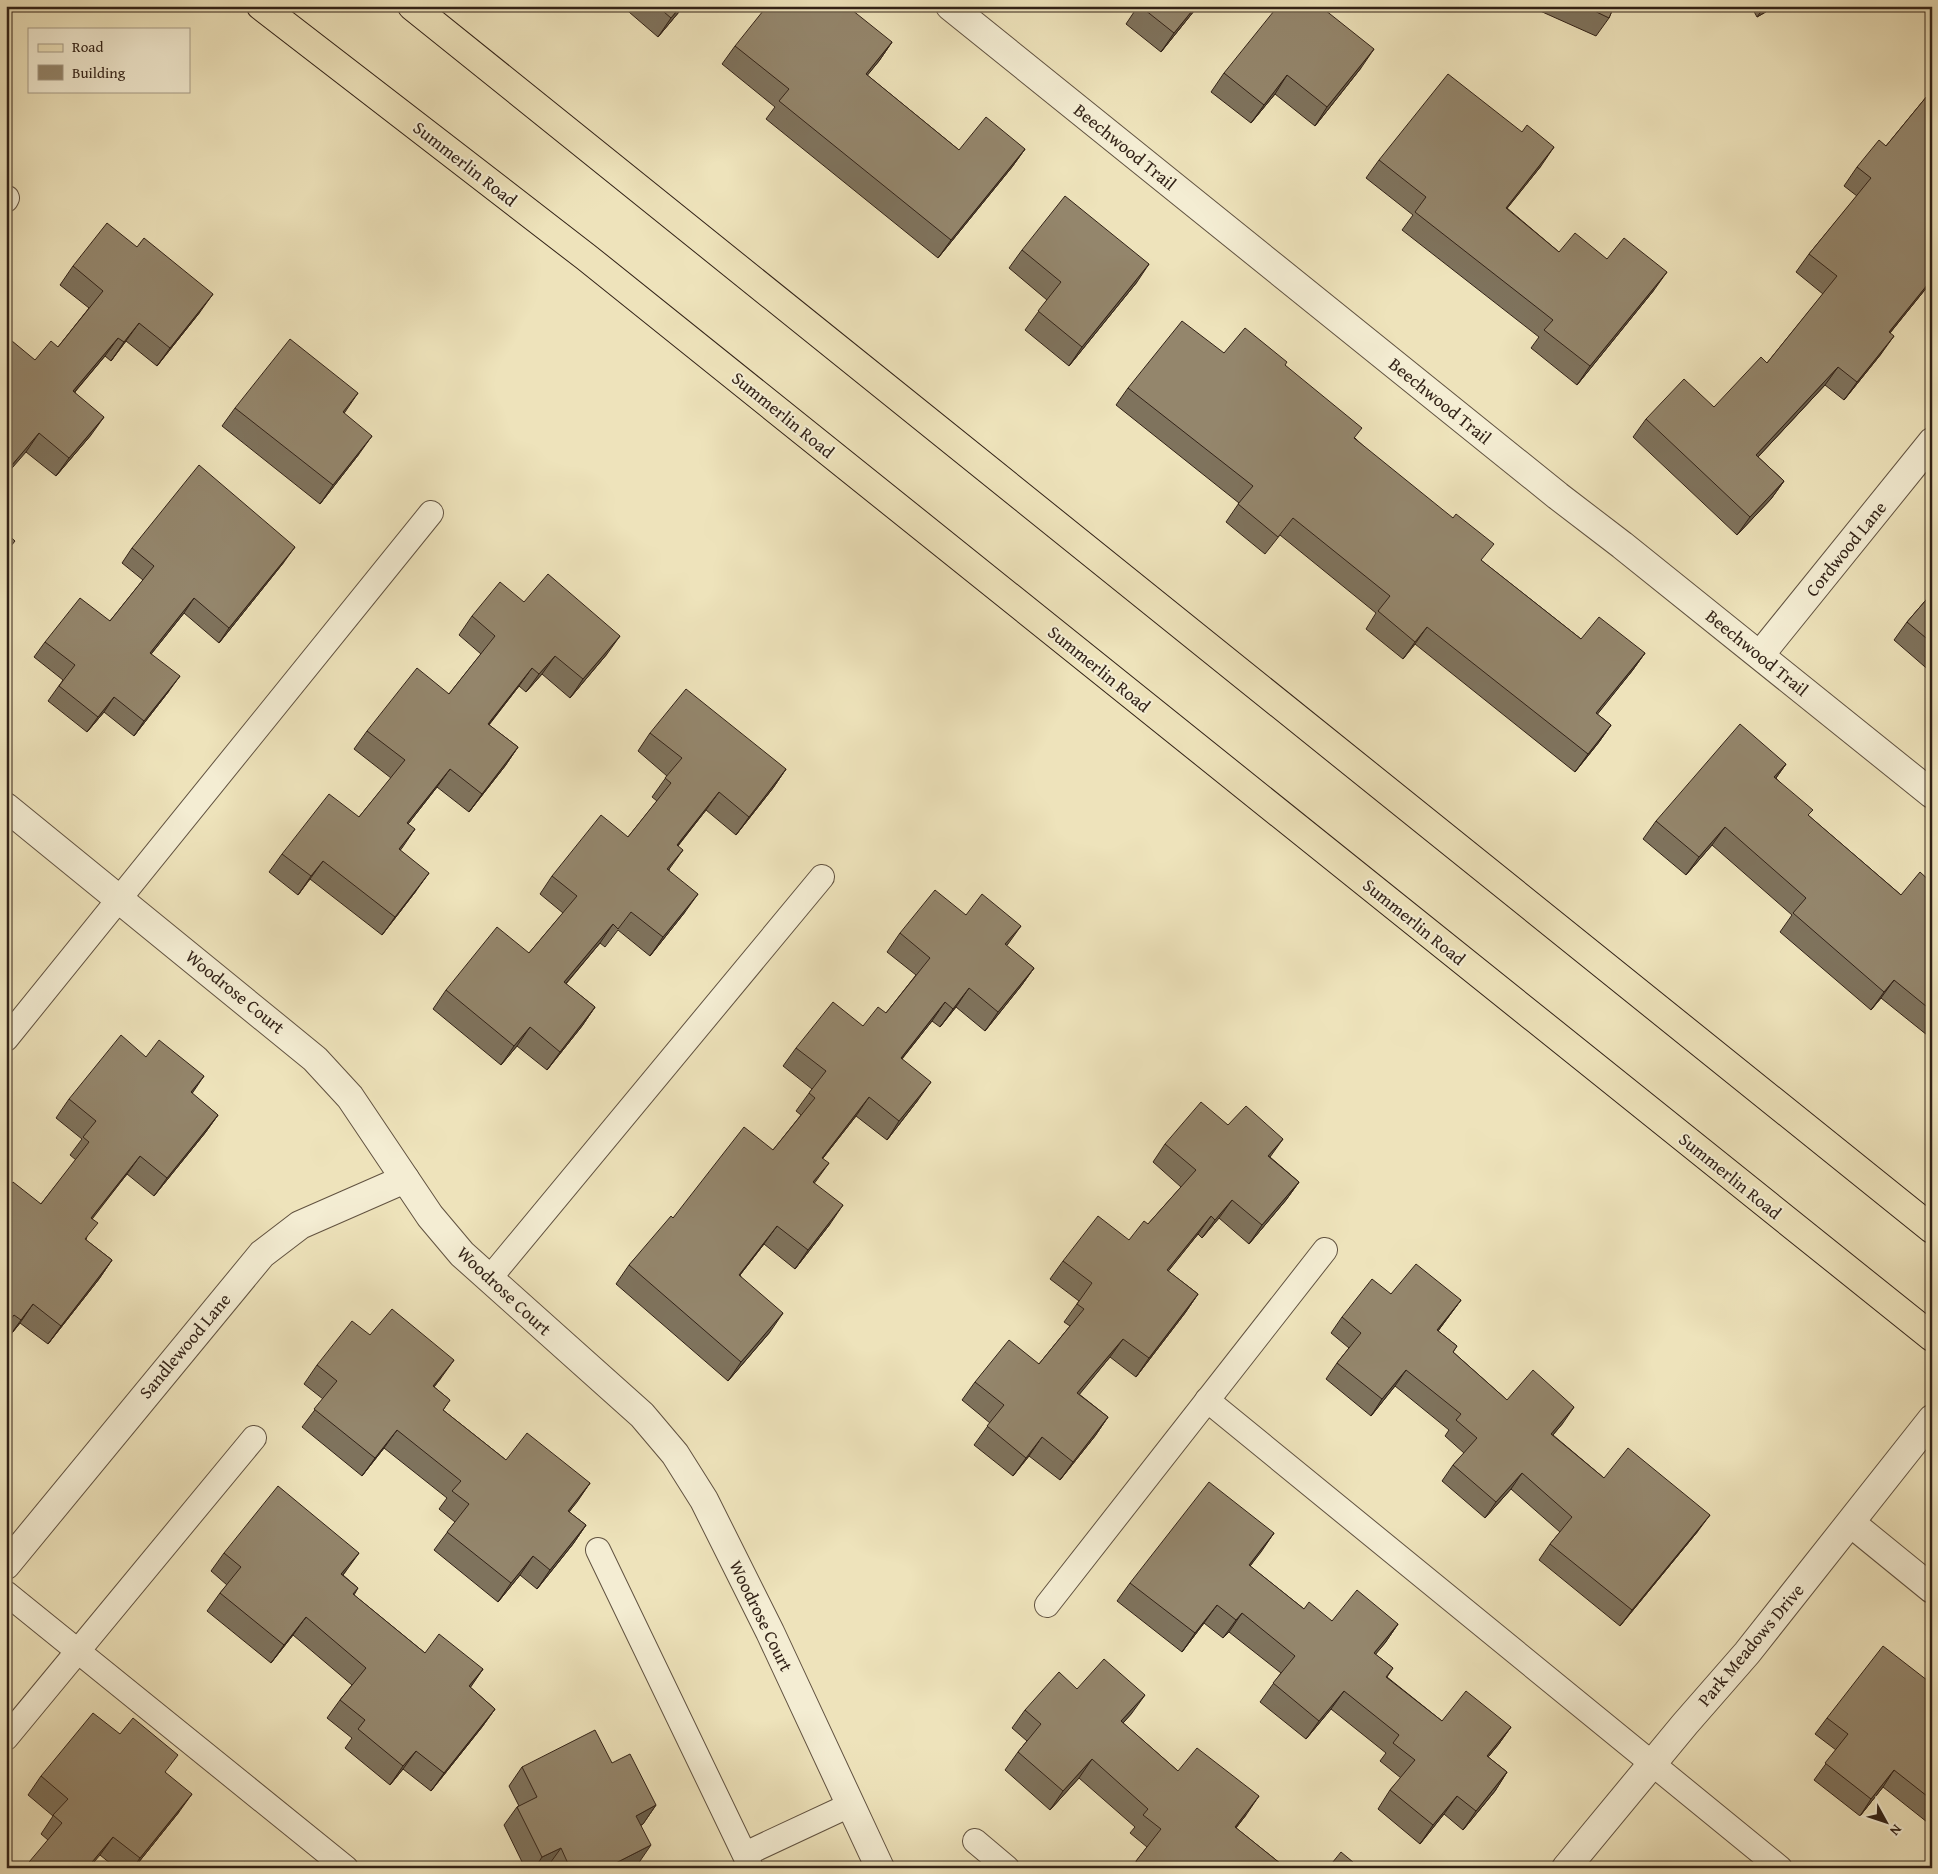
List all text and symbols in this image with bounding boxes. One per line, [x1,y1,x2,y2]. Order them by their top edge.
legend [28,28,190,92]
text: Road [72,36,103,57]
text: Building [72,62,126,83]
street label: Beechwood Trail [1068,97,1183,197]
street label: Summerlin Road [407,114,523,213]
street label: Beechwood Trail [1383,351,1498,451]
street label: Summerlin Road [726,365,841,465]
street label: Cordwood Lane [1799,495,1893,602]
street label: Beechwood Trail [1700,603,1815,703]
street label: Summerlin Road [1042,619,1157,719]
street label: Summerlin Road [1357,872,1472,972]
street label: Woodrose Court [180,943,291,1041]
street label: Summerlin Road [1673,1126,1788,1226]
street label: Woodrose Court [451,1240,558,1342]
street label: Sandlewood Lane [132,1287,237,1404]
street label: Woodrose Court [723,1556,800,1677]
street label: Park Meadows Drive [1691,1577,1810,1712]
north arrow [1860,1796,1910,1846]
text: N [1885,1820,1907,1841]

